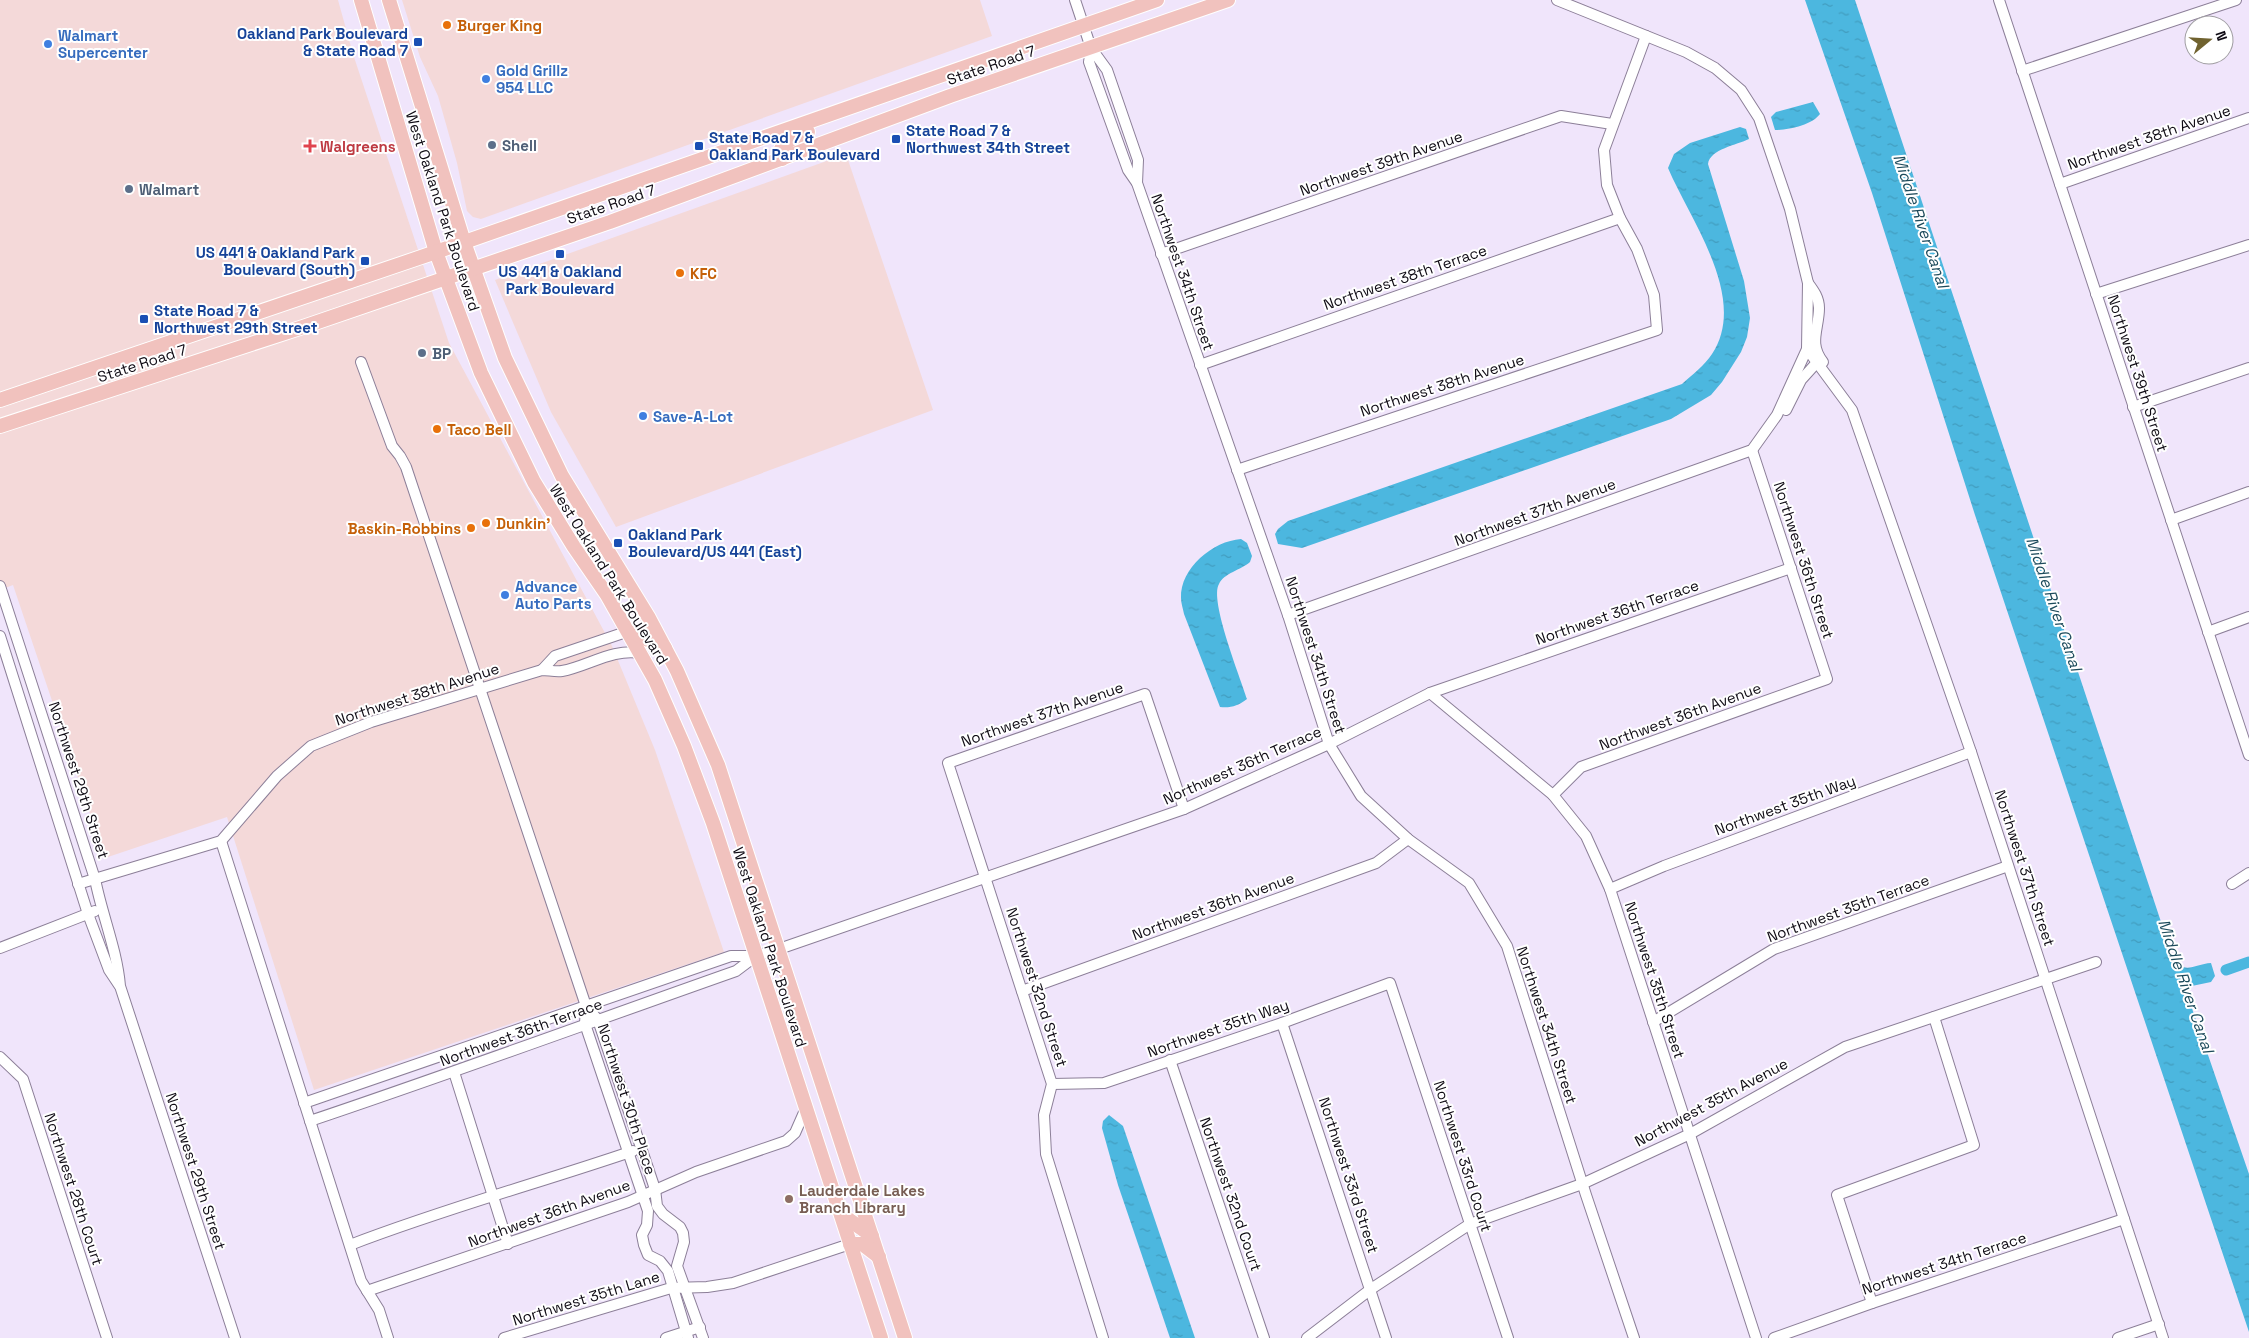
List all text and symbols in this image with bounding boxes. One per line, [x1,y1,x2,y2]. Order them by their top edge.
north arrow [2184,15,2234,65]
place label: Burger King [457,16,542,35]
marker: Burger King [441,19,453,31]
place label: Oakland Park Boulevard & State Road 7 [237,24,408,60]
place label: Walmart Supercenter [58,26,148,62]
text: N [2211,29,2231,43]
marker: Oakland Park Boulevard & State Road 7 [412,36,424,48]
marker: Walmart Supercenter [42,38,54,50]
street label: State Road 7 [944,41,1038,89]
place label: Gold Grillz 954 LLC [496,61,568,97]
marker: Gold Grillz 954 LLC [480,73,492,85]
street label: Northwest 38th Avenue [2065,100,2233,174]
street label: West Oakland Park Boulevard [402,109,484,313]
place label: State Road 7 & Northwest 34th Street [906,121,1070,157]
street label: Northwest 39th Avenue [1297,126,1465,200]
place label: State Road 7 & Oakland Park Boulevard [709,128,880,164]
marker: State Road 7 & Northwest 34th Street [890,133,902,145]
place label: Shell [502,136,537,155]
place label: Walgreens [320,137,396,156]
marker: Shell [486,139,498,151]
marker: Walgreens [304,140,316,152]
marker: State Road 7 & Oakland Park Boulevard [693,140,705,152]
water label: Middle River Canal [1888,151,1954,293]
place label: Walmart [139,180,199,199]
street label: State Road 7 [564,180,658,228]
marker: Walmart [123,183,135,195]
street label: Northwest 34th Street [1147,191,1219,353]
street label: Northwest 38th Terrace [1321,240,1489,314]
place label: US 441 & Oakland Park Boulevard (South) [196,243,356,279]
marker: US 441 & Oakland Park Boulevard [554,248,566,260]
marker: US 441 & Oakland Park Boulevard (South) [359,255,371,267]
place label: US 441 & Oakland Park Boulevard [498,262,622,298]
place label: KFC [690,264,717,283]
marker: KFC [674,267,686,279]
street label: Northwest 39th Street [2104,292,2172,454]
place label: State Road 7 & Northwest 29th Street [154,301,318,337]
marker: State Road 7 & Northwest 29th Street [138,313,150,325]
street label: State Road 7 [95,340,189,386]
place label: BP [432,344,451,363]
marker: BP [416,347,428,359]
street label: Northwest 38th Avenue [1358,349,1526,420]
place label: Save-A-Lot [653,407,733,426]
marker: Save-A-Lot [637,410,649,422]
place label: Taco Bell [447,420,511,439]
marker: Taco Bell [431,423,443,435]
street label: Northwest 37th Avenue [1452,474,1618,550]
street label: Northwest 36th Street [1770,479,1838,641]
street label: West Oakland Park Boulevard [546,480,672,668]
place label: Dunkin' [496,514,550,533]
marker: Dunkin' [480,517,492,529]
place label: Baskin-Robbins [348,519,461,538]
marker: Baskin-Robbins [465,522,477,534]
place label: Oakland Park Boulevard/US 441 (East) [628,525,802,561]
water label: Middle River Canal [2021,534,2087,676]
marker: Oakland Park Boulevard/US 441 (East) [612,537,624,549]
street label: Northwest 34th Street [1282,574,1350,736]
street label: Northwest 36th Terrace [1533,575,1701,649]
place label: Advance Auto Parts [515,577,592,613]
marker: Advance Auto Parts [499,589,511,601]
street label: Northwest 38th Avenue [333,658,501,729]
street label: Northwest 37th Avenue [958,677,1126,751]
street label: Northwest 36th Avenue [1596,678,1764,754]
street label: Northwest 29th Street [45,699,113,861]
street label: Northwest 36th Terrace [1160,721,1324,809]
street label: Northwest 35th Way [1712,771,1858,839]
street label: Northwest 37th Street [1991,787,2059,949]
street label: West Oakland Park Boulevard [729,845,811,1049]
street label: Northwest 36th Avenue [1129,868,1297,944]
street label: Northwest 35th Terrace [1764,870,1932,946]
street label: Northwest 35th Street [1621,899,1689,1061]
street label: Northwest 32nd Street [1002,905,1072,1069]
water label: Middle River Canal [2153,916,2219,1058]
street label: Northwest 34th Street [1513,944,1581,1106]
street label: Northwest 36th Terrace [437,994,605,1070]
street label: Northwest 35th Way [1145,995,1291,1061]
street label: Northwest 30th Place [594,1021,660,1177]
street label: Northwest 35th Avenue [1631,1053,1791,1151]
street label: Northwest 33rd Court [1430,1078,1496,1234]
street label: Northwest 29th Street [162,1090,230,1252]
street label: Northwest 33rd Street [1315,1095,1383,1256]
street label: Northwest 28th Court [40,1110,108,1268]
street label: Northwest 32nd Court [1196,1115,1266,1274]
street label: Northwest 36th Avenue [465,1175,633,1251]
place label: Lauderdale Lakes Branch Library [799,1181,925,1217]
marker: Lauderdale Lakes Branch Library [783,1193,795,1205]
street label: Northwest 34th Terrace [1859,1227,2029,1299]
street label: Northwest 35th Lane [510,1267,662,1329]

